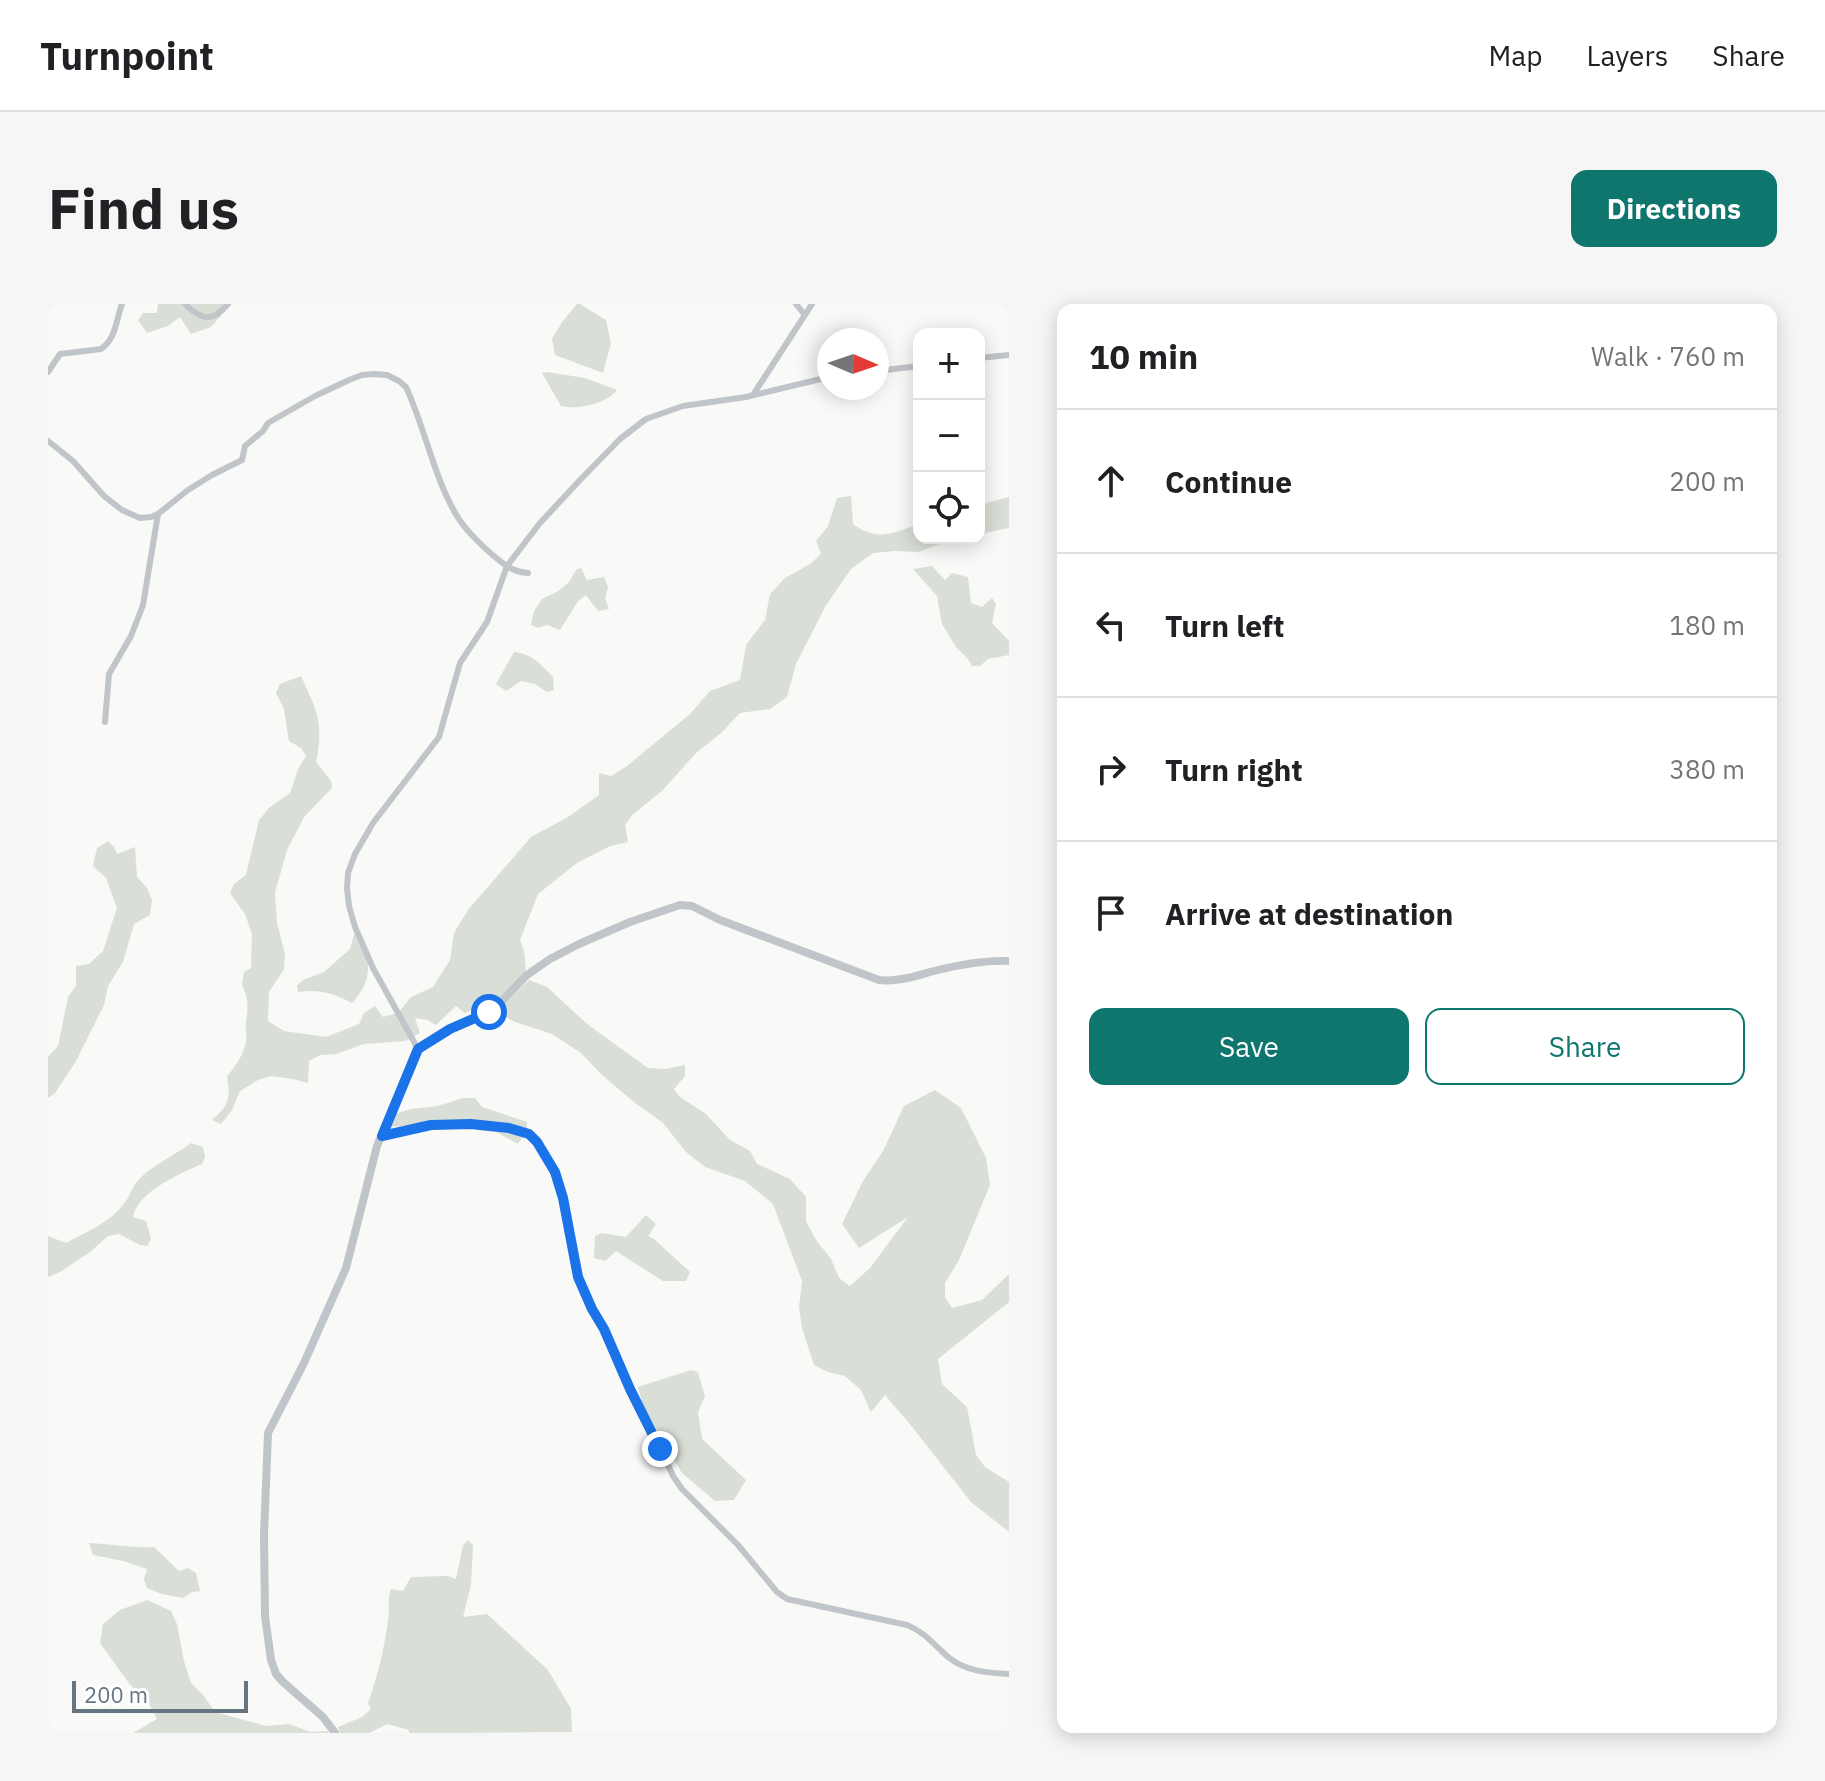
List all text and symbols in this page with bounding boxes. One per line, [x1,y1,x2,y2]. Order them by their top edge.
text: Turnpoint [40,31,214,80]
text: Map [1488,37,1542,74]
text: Layers [1586,37,1668,74]
text: Share [1712,37,1785,74]
button: Directions [1571,170,1777,247]
text: Find us [48,172,239,244]
north arrow [817,328,889,400]
map controls [913,328,985,544]
button: + [913,328,985,400]
text: 10 min [1089,334,1198,378]
text: Walk · 760 m [1591,339,1745,373]
button: − [913,400,985,472]
icon: ahead [1089,459,1133,503]
text: Continue [1165,462,1292,501]
text: 200 m [1669,464,1745,498]
button: locate [913,472,985,544]
icon: left [1089,603,1133,647]
text: Turn left [1165,606,1284,645]
text: 180 m [1669,608,1745,642]
icon: right [1089,747,1133,791]
text: Turn right [1165,750,1303,789]
text: 380 m [1669,752,1745,786]
icon: arrive [1089,891,1133,935]
text: Arrive at destination [1165,894,1453,933]
route start [471,994,507,1030]
button: Save [1089,1008,1409,1085]
button: Share [1425,1008,1745,1085]
route end [642,1431,678,1467]
scale bar [72,1677,248,1713]
text: 200 m [84,1680,148,1709]

